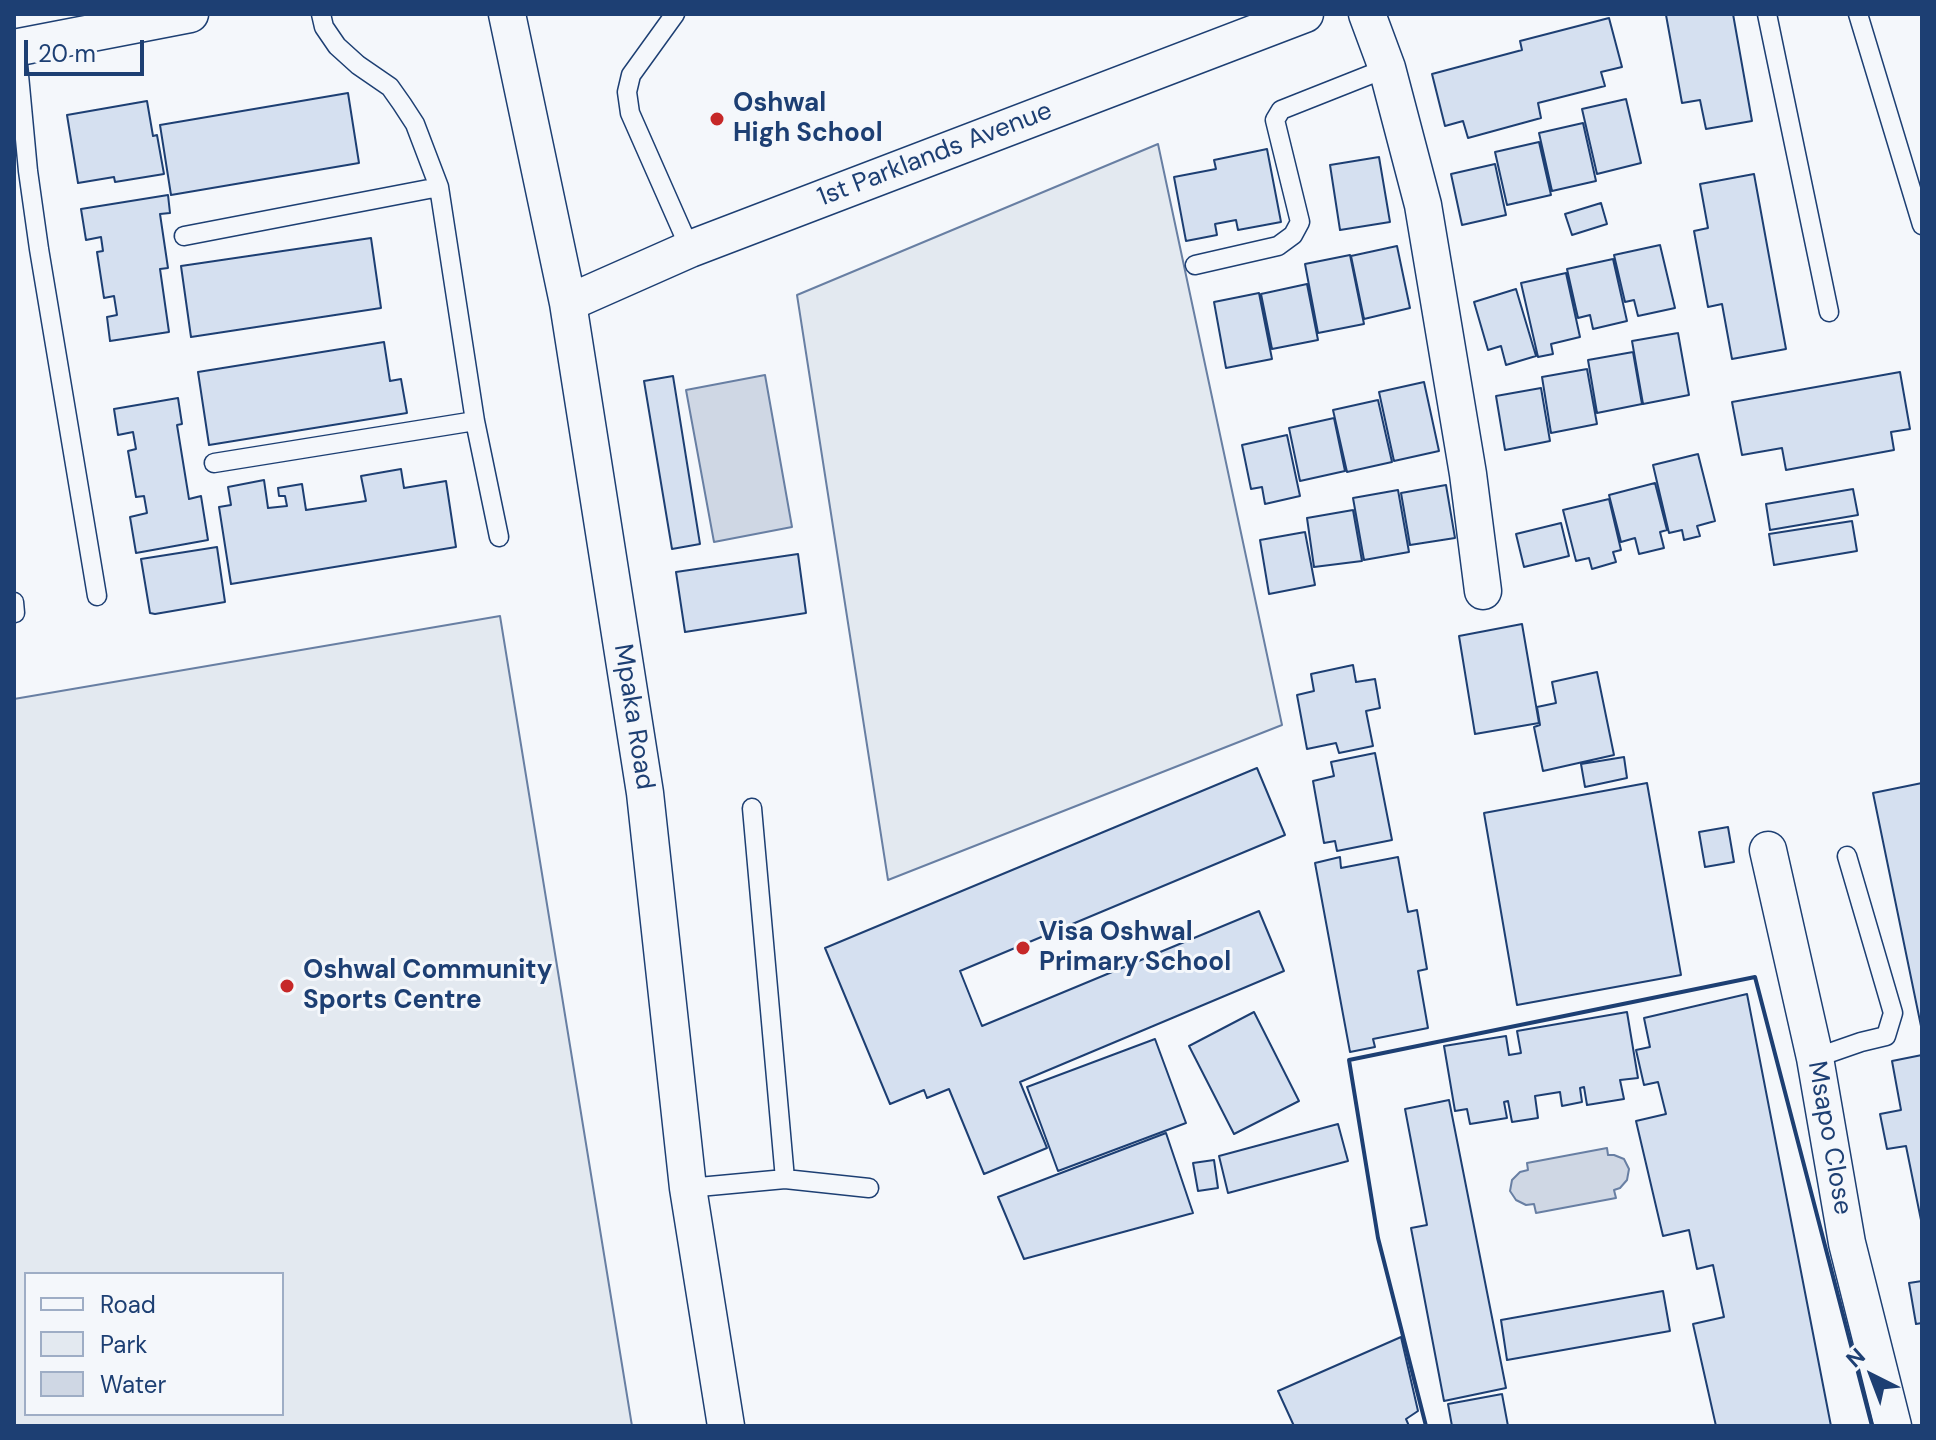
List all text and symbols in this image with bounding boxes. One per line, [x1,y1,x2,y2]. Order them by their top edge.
scale bar [28,24,148,74]
text: 20 m [38,38,96,69]
place label: Oshwal High School [733,88,883,150]
street label: 1st Parklands Avenue [813,96,1057,214]
marker: Oshwal High School [708,110,726,128]
street label: Mpaka Road [606,642,660,792]
place label: Visa Oshwal Primary School [1039,917,1231,978]
marker: Visa Oshwal Primary School [1014,939,1032,957]
place label: Oshwal Community Sports Centre [303,955,552,1016]
marker: Oshwal Community Sports Centre [278,977,296,995]
street label: Msapo Close [1800,1059,1858,1217]
legend [24,1272,284,1416]
text: Road [100,1289,156,1320]
text: Park [100,1329,147,1360]
north arrow [1832,1336,1912,1416]
text: N [1840,1342,1871,1374]
text: Water [100,1369,166,1400]

